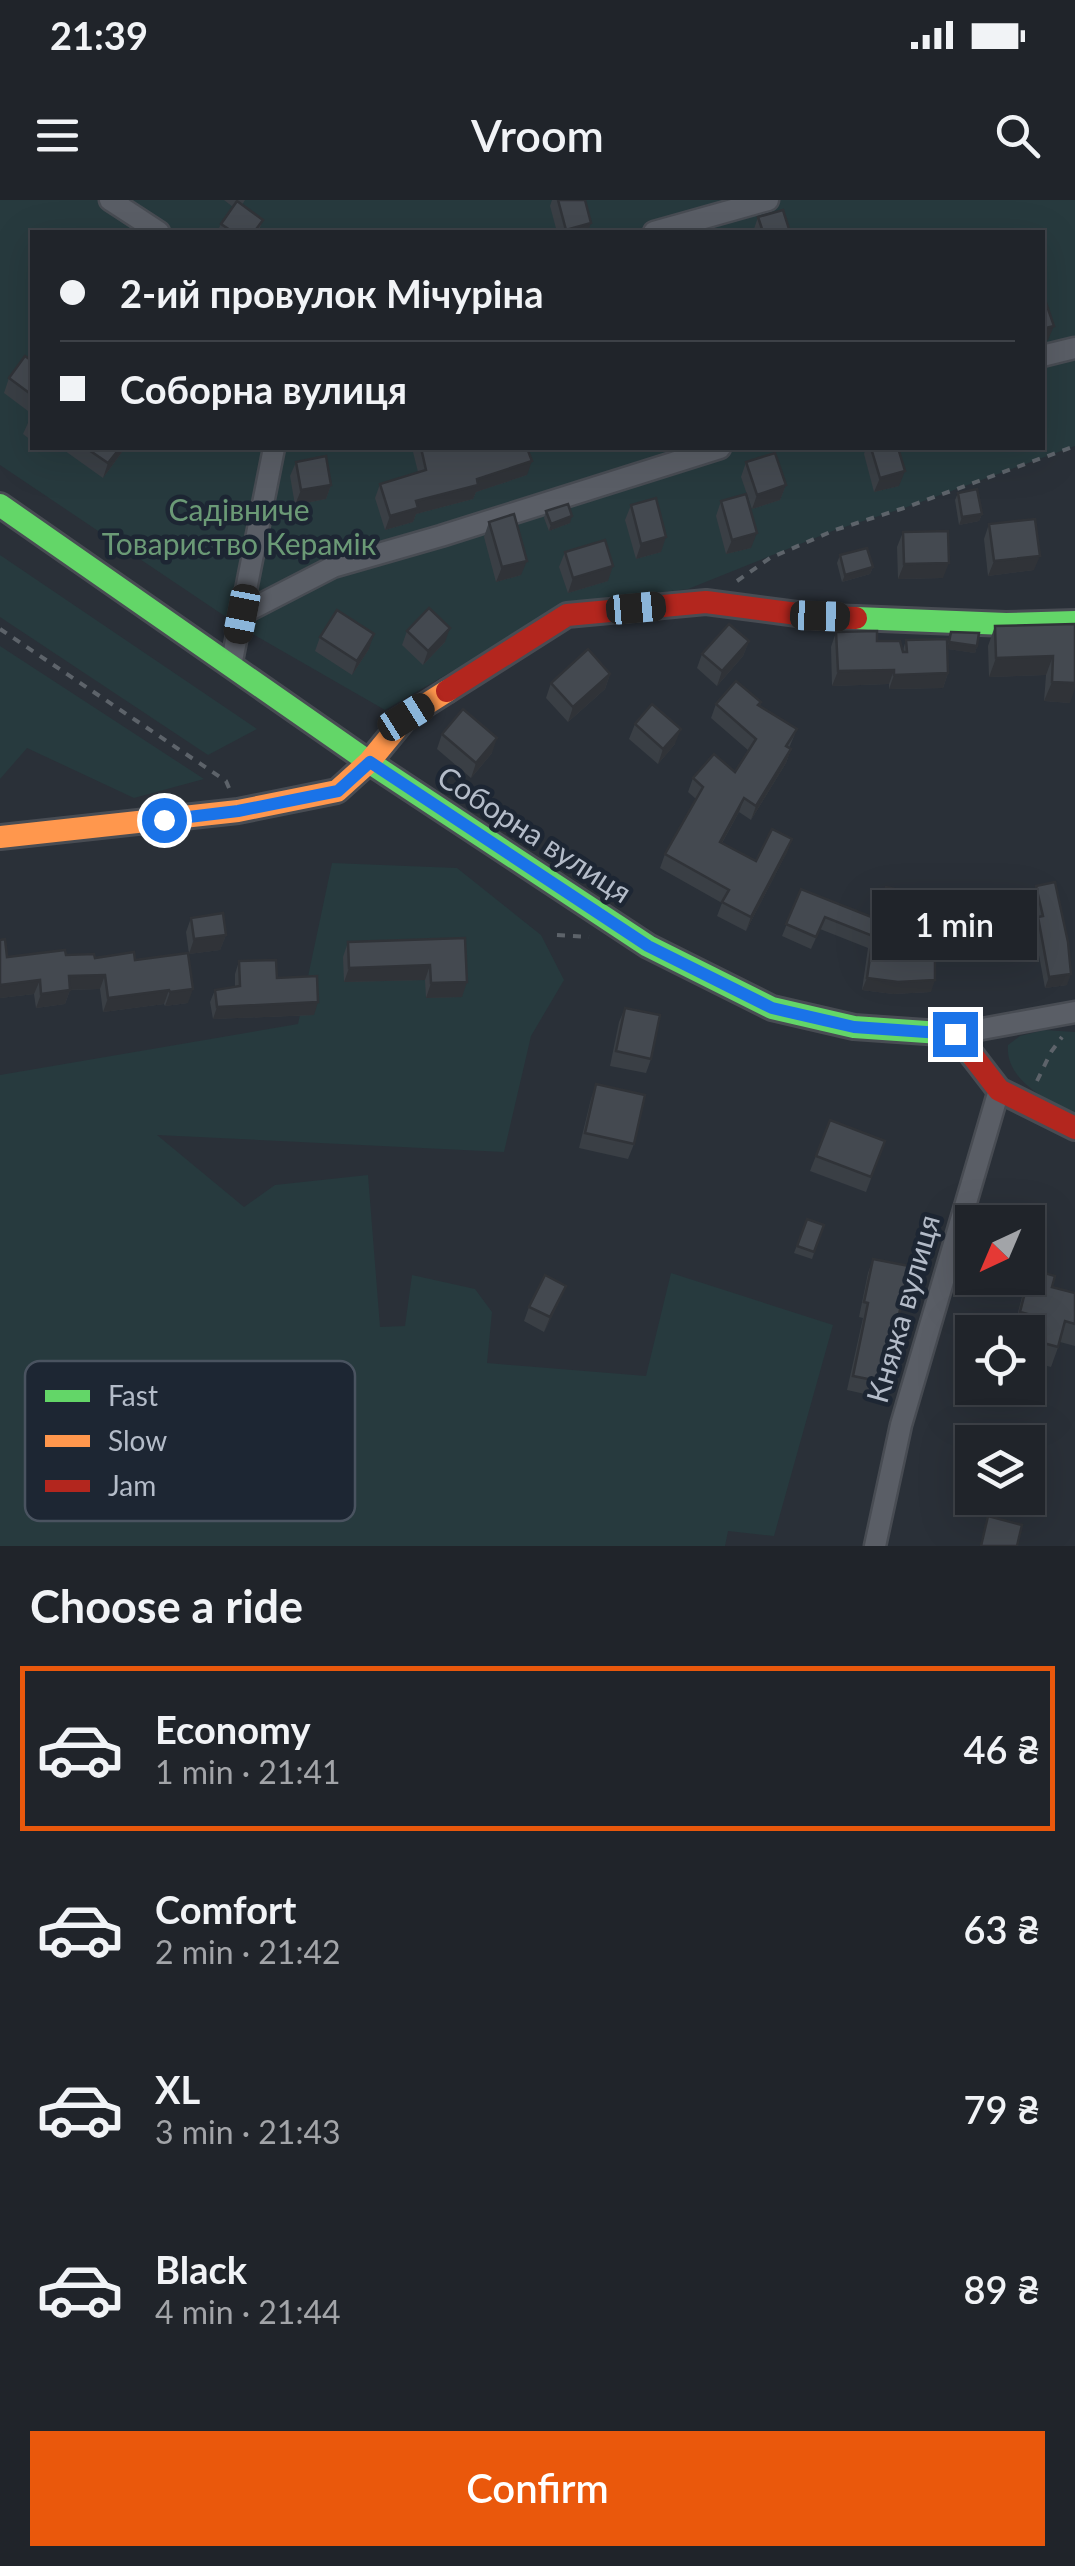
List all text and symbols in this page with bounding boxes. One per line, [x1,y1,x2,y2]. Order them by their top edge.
text: 21:39 [50,12,148,58]
icon: menu [30,108,85,163]
text: Vroom [471,108,604,162]
icon: search [990,108,1045,163]
text: 2-ий провулок Мічуріна [120,270,543,316]
text: Соборна вулиця [120,366,407,412]
park label: Садівниче Товариство Керамік [102,491,377,561]
car [222,582,262,646]
car [605,590,667,626]
car [789,600,851,632]
car [373,688,439,746]
street label: Соборна вулиця [431,757,639,909]
route start [142,798,187,843]
callout: 1 min [872,889,1038,959]
text: 1 min [915,905,994,944]
route end [933,1012,978,1057]
north arrow [955,1205,1045,1295]
map controls [955,1205,1045,1515]
street label: Княжа вулиця [858,1210,946,1407]
button: locate [955,1315,1045,1405]
legend [25,1361,355,1521]
text: Fast [108,1378,158,1412]
text: Slow [108,1423,167,1457]
button: layers [955,1425,1045,1515]
text: Jam [108,1468,156,1502]
text: Choose a ride [30,1579,303,1633]
icon: car [35,1704,125,1794]
text: Economy [155,1706,310,1752]
text: 46 ₴ [963,1726,1040,1772]
text: 1 min · 21:41 [155,1752,341,1791]
icon: car [35,1884,125,1974]
text: Comfort [155,1886,296,1932]
text: 63 ₴ [963,1906,1040,1952]
text: 2 min · 21:42 [155,1932,341,1971]
icon: car [35,2064,125,2154]
text: XL [155,2066,200,2112]
text: 79 ₴ [963,2086,1040,2132]
text: 3 min · 21:43 [155,2112,341,2151]
icon: car [35,2244,125,2334]
text: Black [155,2246,247,2292]
text: 89 ₴ [963,2266,1040,2312]
text: 4 min · 21:44 [155,2292,341,2331]
button: Confirm [30,2431,1045,2546]

